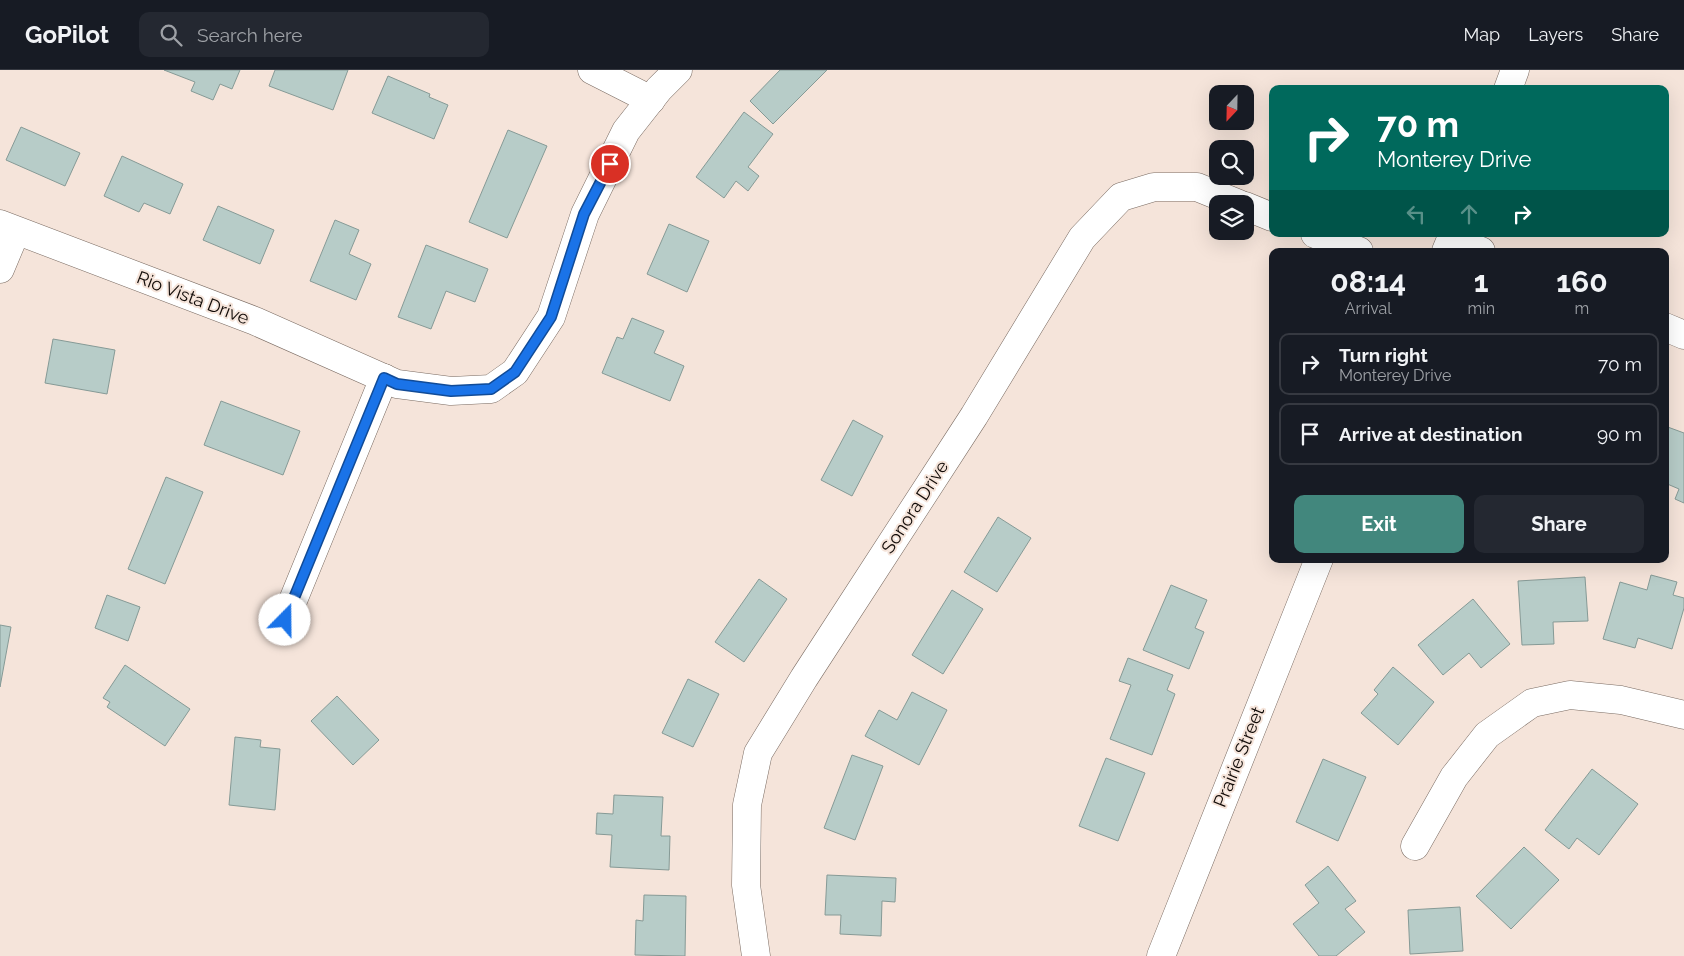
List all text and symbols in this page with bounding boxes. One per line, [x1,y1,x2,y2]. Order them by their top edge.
search box [139,12,489,57]
text: GoPilot [25,20,109,49]
icon: search [157,21,185,49]
text: Search here [197,24,303,46]
text: Map [1464,24,1500,45]
text: Layers [1528,24,1583,45]
text: Share [1611,24,1659,45]
north arrow [1209,85,1254,130]
map controls [1209,85,1254,240]
text: 70 m [1377,104,1459,145]
icon: right [1294,105,1359,170]
button: search [1209,140,1254,185]
pin [589,143,631,185]
text: Monterey Drive [1377,146,1531,172]
icon: arrive [596,150,624,178]
button: layers [1209,195,1254,240]
icon: left [1402,200,1430,228]
icon: ahead [1455,200,1483,228]
icon: right [1508,200,1536,228]
text: 08:14 [1330,264,1406,299]
text: 1 [1474,264,1489,299]
text: 160 [1556,264,1608,299]
street label: Rio Vista Drive [134,266,253,329]
text: Arrival [1345,299,1392,318]
text: min [1467,299,1495,318]
text: m [1575,299,1589,318]
text: Turn right [1339,344,1428,366]
icon: right [1296,350,1324,378]
text: 70 m [1598,353,1642,375]
text: Monterey Drive [1339,366,1451,385]
icon: arrive [1296,420,1324,448]
text: Arrive at destination [1339,423,1523,445]
text: 90 m [1597,423,1642,445]
street label: Sonora Drive [877,456,953,557]
button: Exit [1294,495,1464,553]
button: Share [1474,495,1644,553]
position arrow [258,593,310,645]
street label: Prairie Street [1209,703,1268,810]

